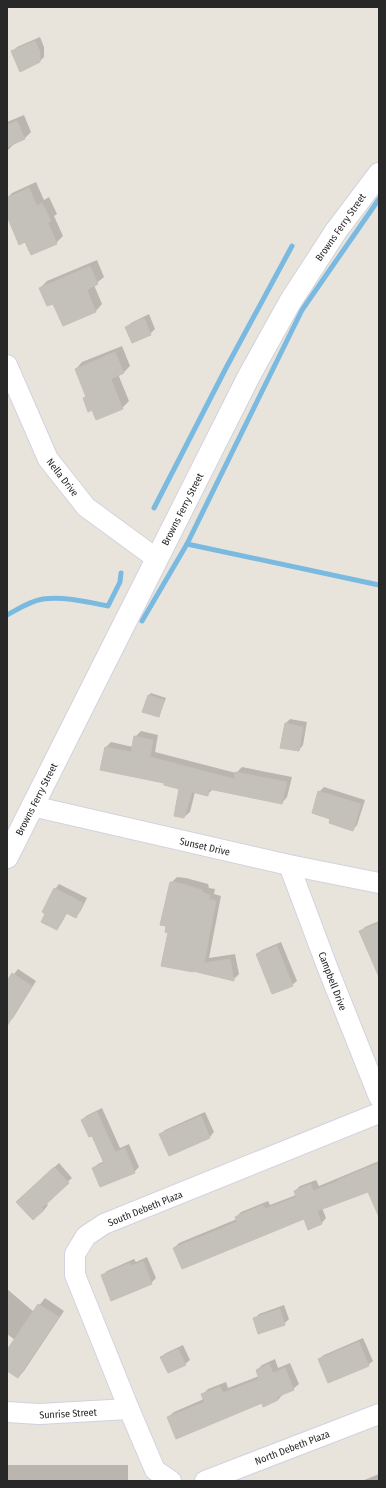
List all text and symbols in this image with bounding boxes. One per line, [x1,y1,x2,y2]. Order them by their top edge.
street label: Browns Ferry Street [313,191,369,264]
street label: Nella Drive [44,456,81,499]
street label: Browns Ferry Street [159,471,207,548]
street label: Browns Ferry Street [13,761,61,838]
street label: Sunset Drive [178,835,231,859]
street label: Campbell Drive [315,950,349,1012]
street label: South Debeth Plaza [106,1188,185,1229]
street label: Sunrise Street [39,1406,98,1421]
street label: North Debeth Plaza [253,1428,331,1468]

